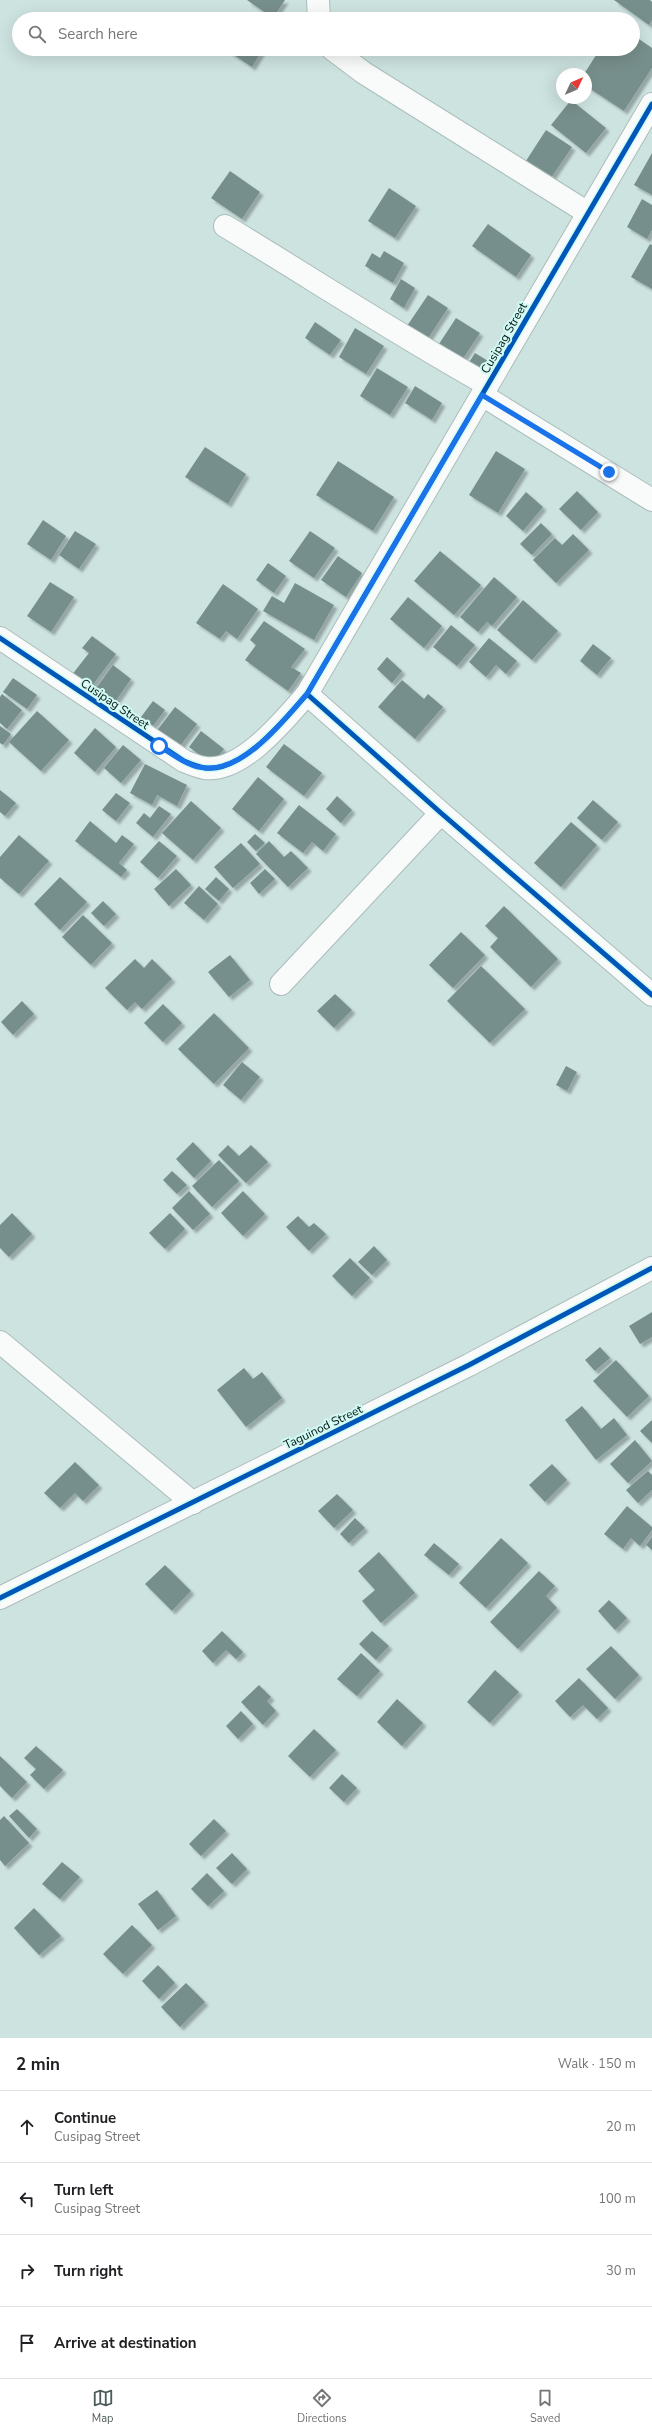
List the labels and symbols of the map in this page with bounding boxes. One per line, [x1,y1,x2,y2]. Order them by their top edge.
north arrow [556,68,592,104]
street label: Cusipag Street [477,299,531,376]
route end [600,463,618,481]
street label: Cusipag Street [78,675,153,733]
route start [150,737,168,755]
street label: Taguinod Street [281,1401,366,1453]

